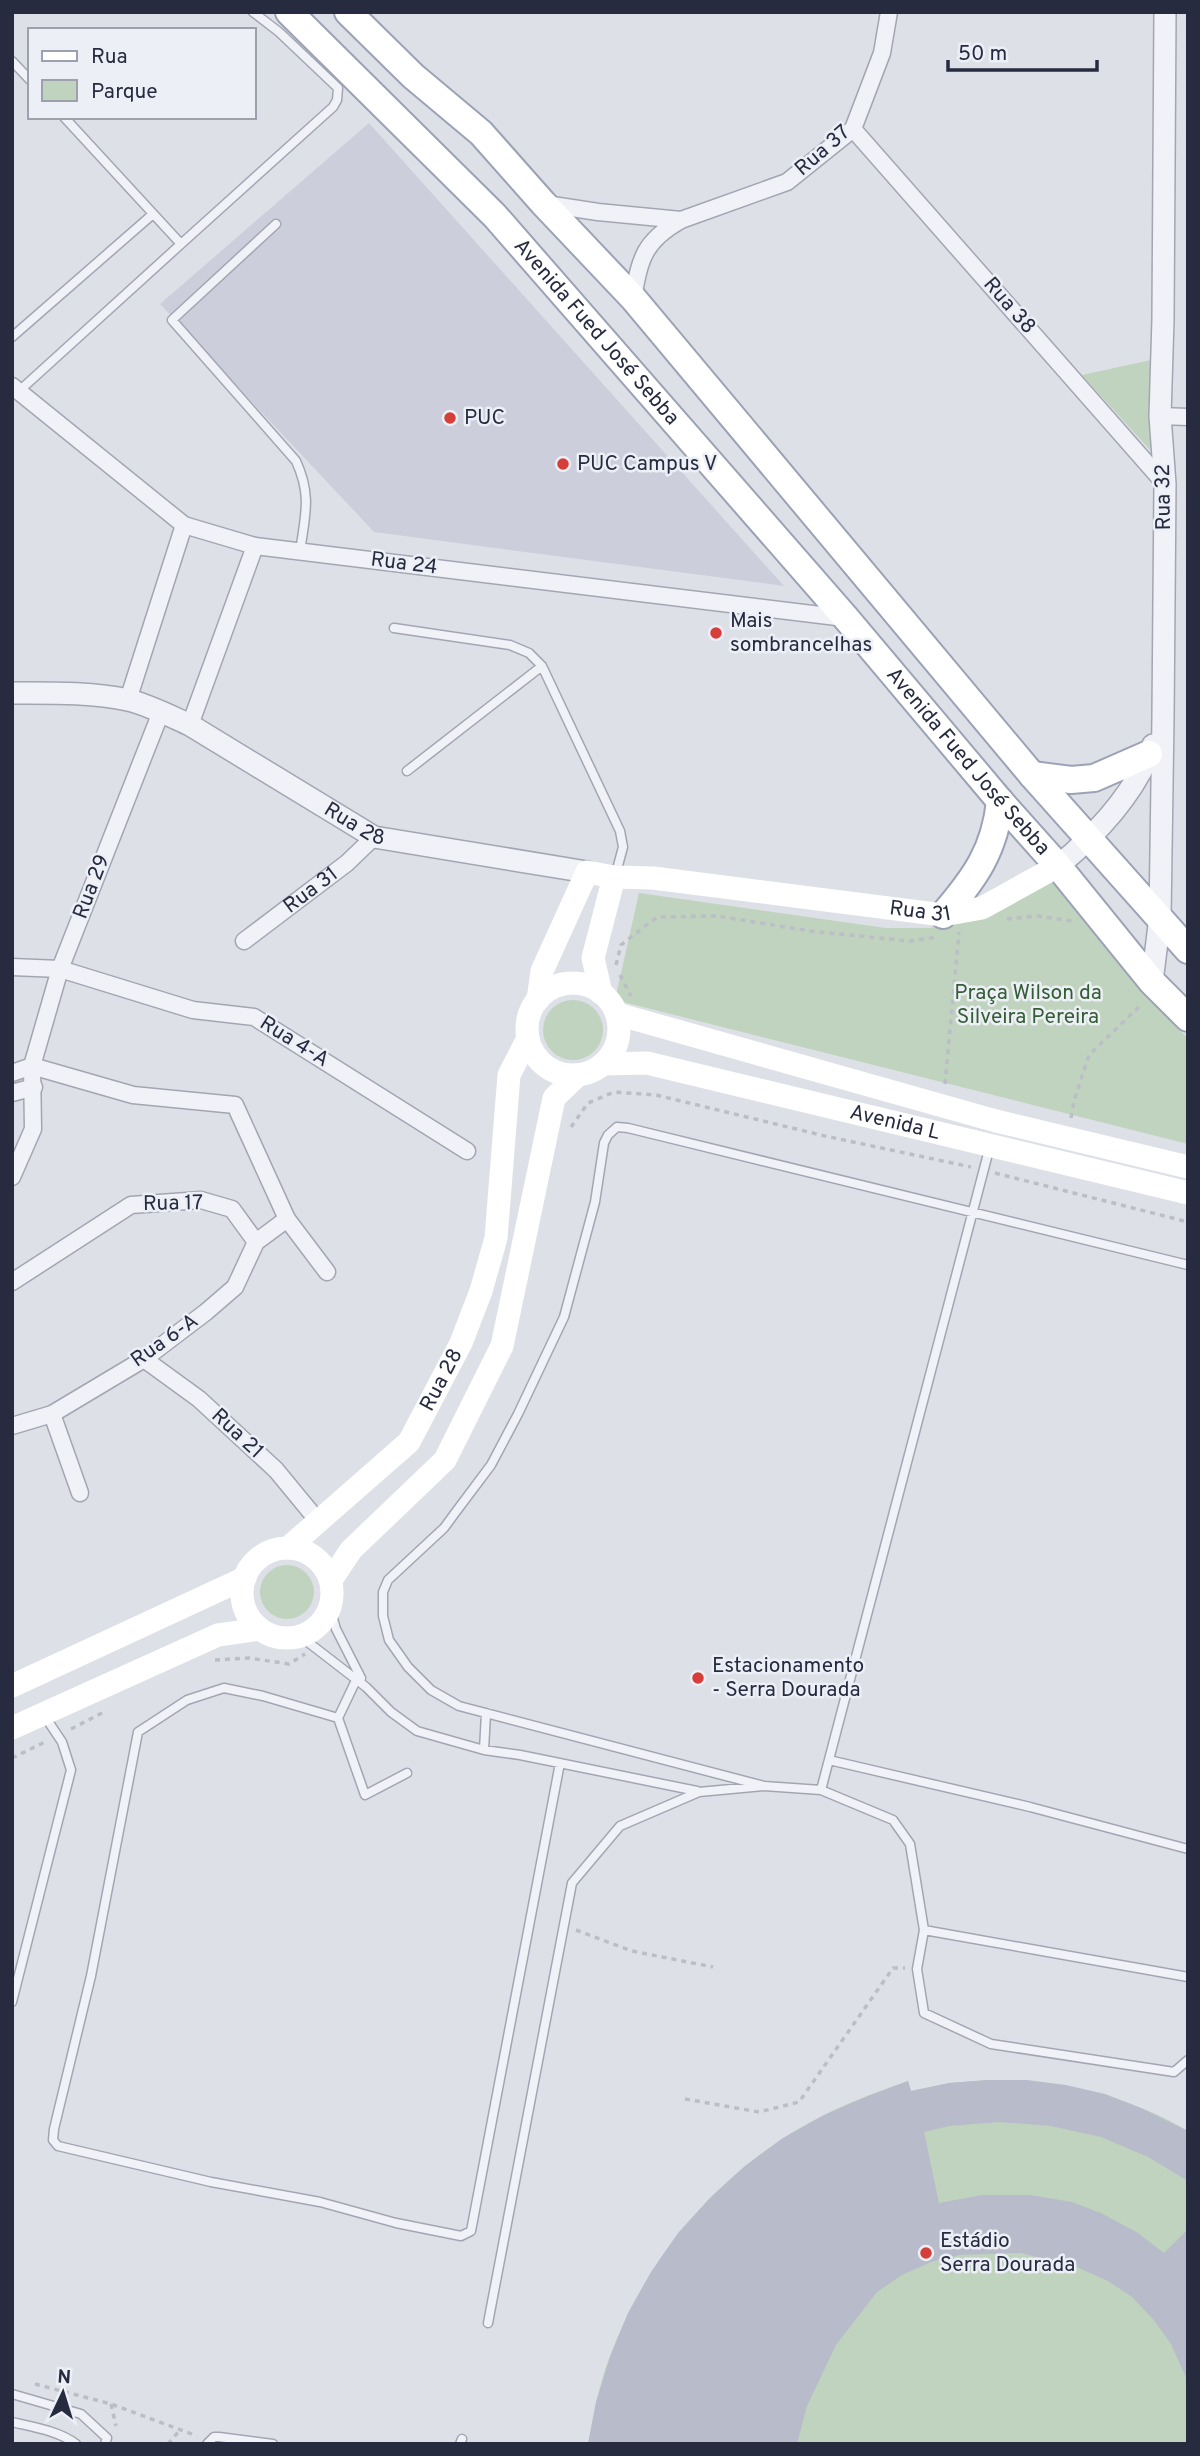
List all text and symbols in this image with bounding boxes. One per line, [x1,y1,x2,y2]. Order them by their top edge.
legend [28,28,256,119]
scale bar [948,28,1097,72]
text: 50 m [958,41,1007,68]
text: Rua [91,44,128,71]
text: Parque [91,79,158,106]
street label: Rua 37 [790,119,856,183]
street label: Avenida Fued José Sebba [508,233,685,431]
street label: Rua 38 [977,272,1041,340]
place label: PUC [464,405,505,432]
marker: PUC [442,410,458,426]
place label: PUC Campus V [577,451,717,478]
marker: PUC Campus V [555,456,571,472]
street label: Rua 32 [1150,463,1178,531]
street label: Rua 24 [369,546,439,582]
place label: Mais sombrancelhas [730,608,872,659]
marker: Mais sombrancelhas [708,625,724,641]
street label: Avenida Fued José Sebba [880,662,1056,861]
street label: Rua 28 [319,796,387,852]
street label: Rua 29 [67,851,117,923]
street label: Rua 31 [278,861,344,920]
street label: Rua 31 [888,895,953,928]
park label: Praça Wilson da Silveira Pereira [954,980,1102,1031]
street label: Rua 4-A [254,1010,334,1074]
street label: Avenida L [847,1099,943,1147]
street label: Rua 17 [143,1190,203,1218]
street label: Rua 6-A [126,1308,204,1374]
street label: Rua 28 [414,1344,469,1416]
street label: Rua 21 [205,1403,269,1465]
place label: Estacionamento - Serra Dourada [712,1653,864,1704]
marker: Estacionamento - Serra Dourada [690,1670,706,1686]
place label: Estádio Serra Dourada [940,2228,1075,2279]
marker: Estádio Serra Dourada [918,2245,934,2261]
north arrow [28,2358,98,2428]
text: N [56,2366,72,2390]

